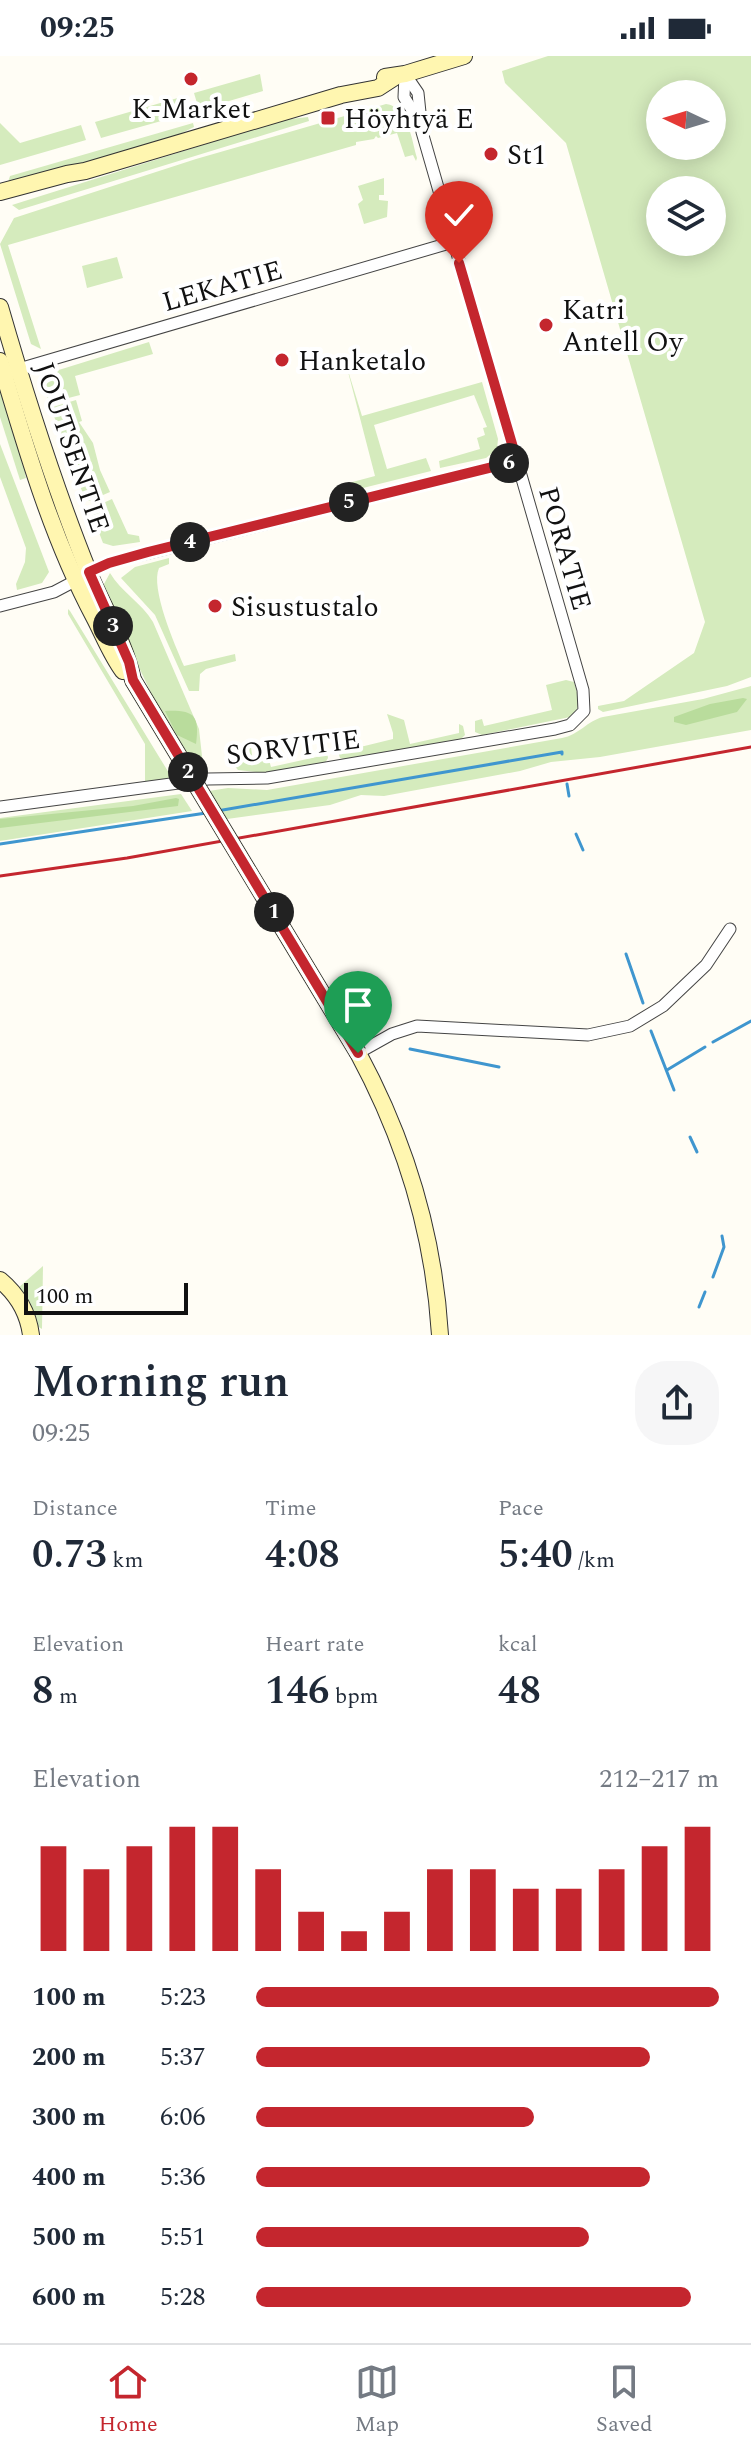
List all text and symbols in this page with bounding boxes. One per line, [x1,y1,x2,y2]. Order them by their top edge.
text: 09:25 [40,5,115,51]
marker: K-Market [182,70,200,88]
north arrow [646,80,726,160]
map controls [646,80,726,256]
place label: K-Market [131,88,251,131]
place label: Höyhtyä E [344,98,474,141]
marker: Höyhtyä E [319,109,337,127]
place label: St1 [507,134,546,177]
marker: St1 [482,145,500,163]
button: layers [646,176,726,256]
pin [425,181,493,263]
icon: check [437,193,481,237]
street label: LEKATIE [157,249,288,324]
place label: Katri Antell Oy [562,289,684,364]
marker: Katri Antell Oy [537,316,555,334]
place label: Hanketalo [298,340,426,383]
marker: Hanketalo [273,351,291,369]
street label: JOUTSENTIE [22,356,121,539]
pin: 6 [489,443,529,483]
text: 6 [503,446,515,479]
street label: PORATIE [526,481,603,615]
pin: 5 [329,482,369,522]
text: 5 [343,485,355,518]
pin: 4 [170,522,210,562]
text: 4 [184,525,196,558]
place label: Sisustustalo [231,586,379,629]
marker: Sisustustalo [206,597,224,615]
pin: 3 [93,606,133,646]
text: 3 [107,609,119,642]
street label: SORVITIE [224,718,363,777]
pin: 2 [168,752,208,792]
text: 2 [182,755,194,788]
pin: 1 [254,892,294,932]
text: 1 [268,895,280,928]
pin [324,971,392,1053]
icon: arrive [336,983,380,1027]
scale bar [24,1279,188,1315]
text: 100 m [36,1280,93,1313]
text: Morning run [32,1349,289,1416]
button: share [635,1361,719,1445]
text: 09:25 [32,1413,91,1453]
text: Distance [32,1492,118,1525]
text: Time [265,1492,316,1525]
text: Pace [498,1492,544,1525]
text: 0.73 [32,1525,107,1586]
text: 4:08 [265,1525,340,1586]
text: 5:40 [498,1525,573,1586]
text: km [107,1544,143,1577]
text: /km [573,1544,615,1577]
text: Elevation [32,1628,124,1661]
text: Heart rate [265,1628,365,1661]
text: kcal [498,1628,538,1661]
text: 8 [32,1661,53,1722]
text: 146 [265,1661,329,1722]
text: 48 [498,1661,541,1722]
text: m [53,1680,78,1713]
text: bpm [329,1680,379,1713]
text: Elevation [32,1759,141,1799]
text: 212–217 m [599,1759,719,1799]
text: 100 m [32,1977,106,2017]
text: 5:23 [160,1977,206,2017]
text: 200 m [32,2037,106,2077]
text: 5:37 [160,2037,206,2077]
text: 300 m [32,2097,106,2137]
text: 6:06 [160,2097,206,2137]
text: 400 m [32,2157,106,2197]
text: 5:36 [160,2157,206,2197]
text: 500 m [32,2217,106,2257]
text: 5:51 [160,2217,206,2257]
text: 600 m [32,2277,106,2317]
text: 5:28 [160,2277,206,2317]
tab: Home [98,2360,158,2441]
tab: Map [355,2360,399,2441]
tab: Saved [596,2360,652,2441]

